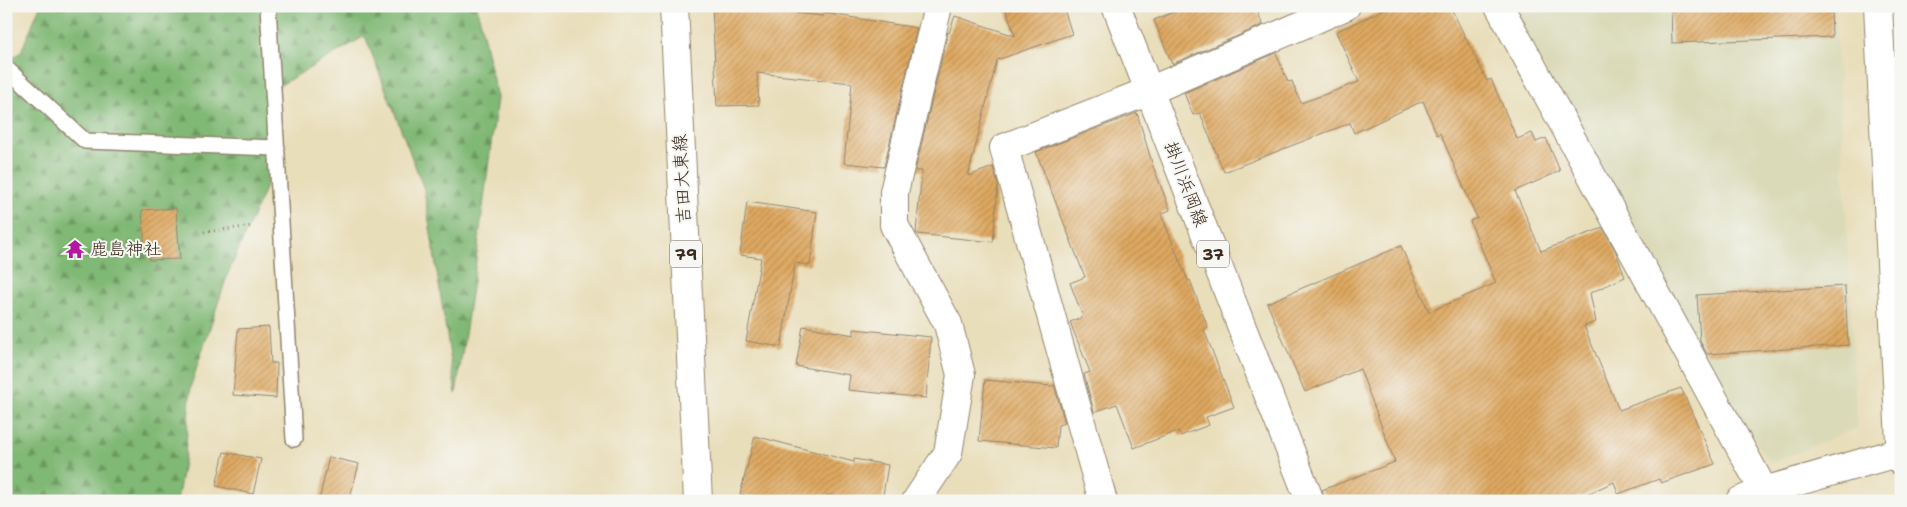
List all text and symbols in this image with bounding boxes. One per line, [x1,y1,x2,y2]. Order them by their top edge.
street label: 吉田大東線 [668,133,696,225]
street label: 掛川浜岡線 [1159,138,1213,230]
place label: 鹿島神社 [90,237,162,261]
temple icon: 鹿島神社 [64,238,86,260]
road number: 79 [670,240,702,268]
road number: 37 [1197,240,1229,268]

